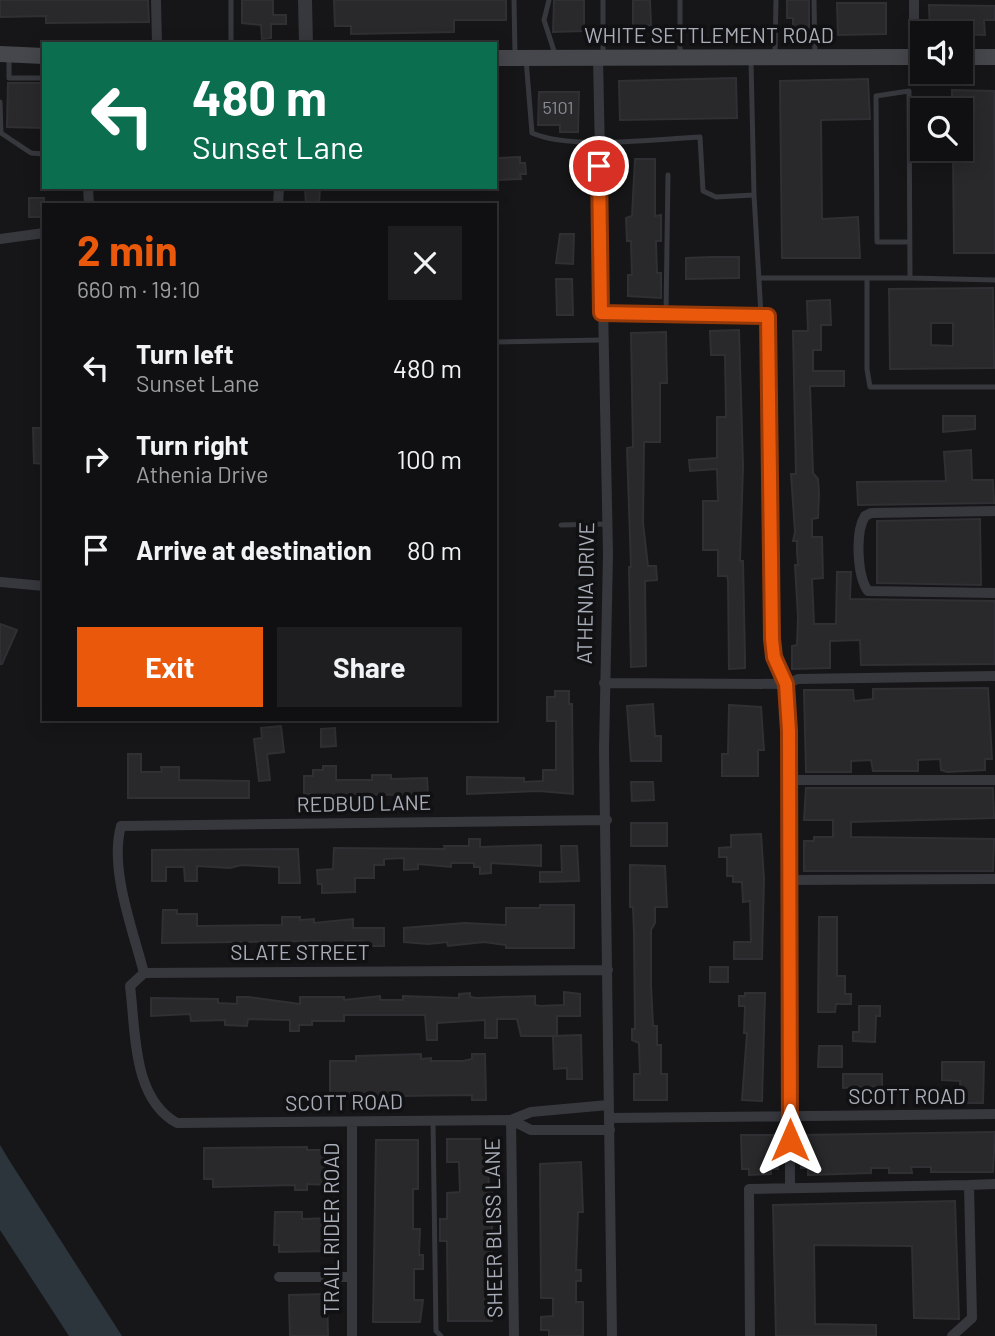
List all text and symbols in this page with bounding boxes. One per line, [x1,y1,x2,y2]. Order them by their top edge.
map controls [910,21,973,161]
button: sound [910,21,973,84]
street label: WHITE SETTLEMENT ROAD [584,22,834,47]
text: 480 m [192,67,327,126]
icon: left [77,70,168,161]
house number: 5101 [542,96,574,118]
button: search [910,98,973,161]
text: Sunset Lane [192,127,364,165]
pin [569,136,629,196]
icon: arrive [580,147,618,185]
text: 2 min [77,224,178,274]
button: close [388,226,462,300]
text: 660 m · 19:10 [77,275,200,303]
text: Turn left [136,338,234,369]
icon: left [77,349,115,387]
text: 480 m [393,352,462,383]
text: Sunset Lane [136,369,260,397]
text: Turn right [136,429,249,460]
icon: right [77,440,115,478]
text: 100 m [397,443,462,474]
text: Athenia Drive [136,460,268,488]
street label: ATHENIA DRIVE [571,522,598,664]
icon: arrive [77,531,115,569]
text: Arrive at destination [136,534,372,565]
text: 80 m [407,534,462,565]
button: Exit [77,627,263,707]
button: Share [277,627,462,707]
street label: REDBUD LANE [296,789,432,816]
street label: SLATE STREET [230,939,370,964]
street label: SCOTT ROAD [848,1083,966,1108]
street label: SCOTT ROAD [285,1088,403,1115]
position arrow [753,1103,827,1177]
street label: SHEER BLISS LANE [478,1138,507,1318]
street label: TRAIL RIDER ROAD [318,1143,343,1315]

